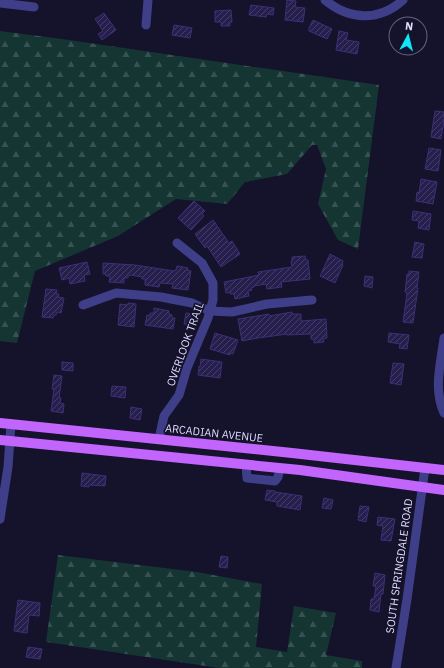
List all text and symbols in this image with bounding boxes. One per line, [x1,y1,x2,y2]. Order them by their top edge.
north arrow [388,16,428,56]
text: N [404,19,414,34]
street label: OVERLOOK TRAIL [163,300,207,388]
street label: ARCADIAN AVENUE [164,421,264,445]
street label: SOUTH SPRINGDALE ROAD [383,498,415,634]

